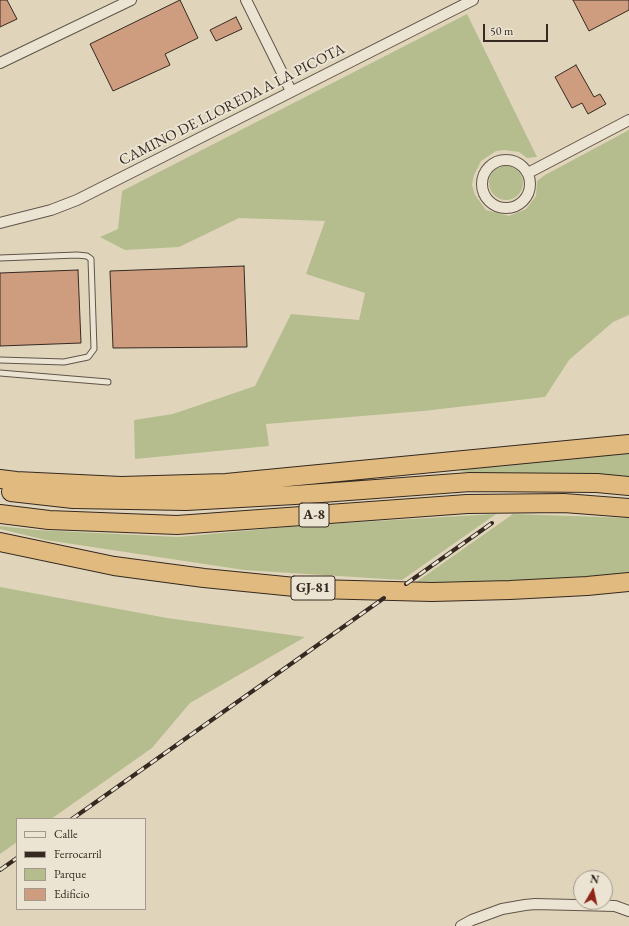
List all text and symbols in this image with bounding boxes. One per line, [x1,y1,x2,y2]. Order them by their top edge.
scale bar [485,16,550,42]
text: 50 m [490,23,513,39]
street label: CAMINO DE LLOREDA A LA PICOTA [116,40,348,170]
road number: A-8 [299,503,329,527]
road number: GJ-81 [291,576,335,600]
legend [16,818,146,910]
text: Calle [54,826,78,842]
text: Ferrocarril [54,846,102,862]
text: Parque [54,866,86,882]
north arrow [573,870,613,910]
text: N [589,872,600,887]
text: Edificio [54,886,89,902]

